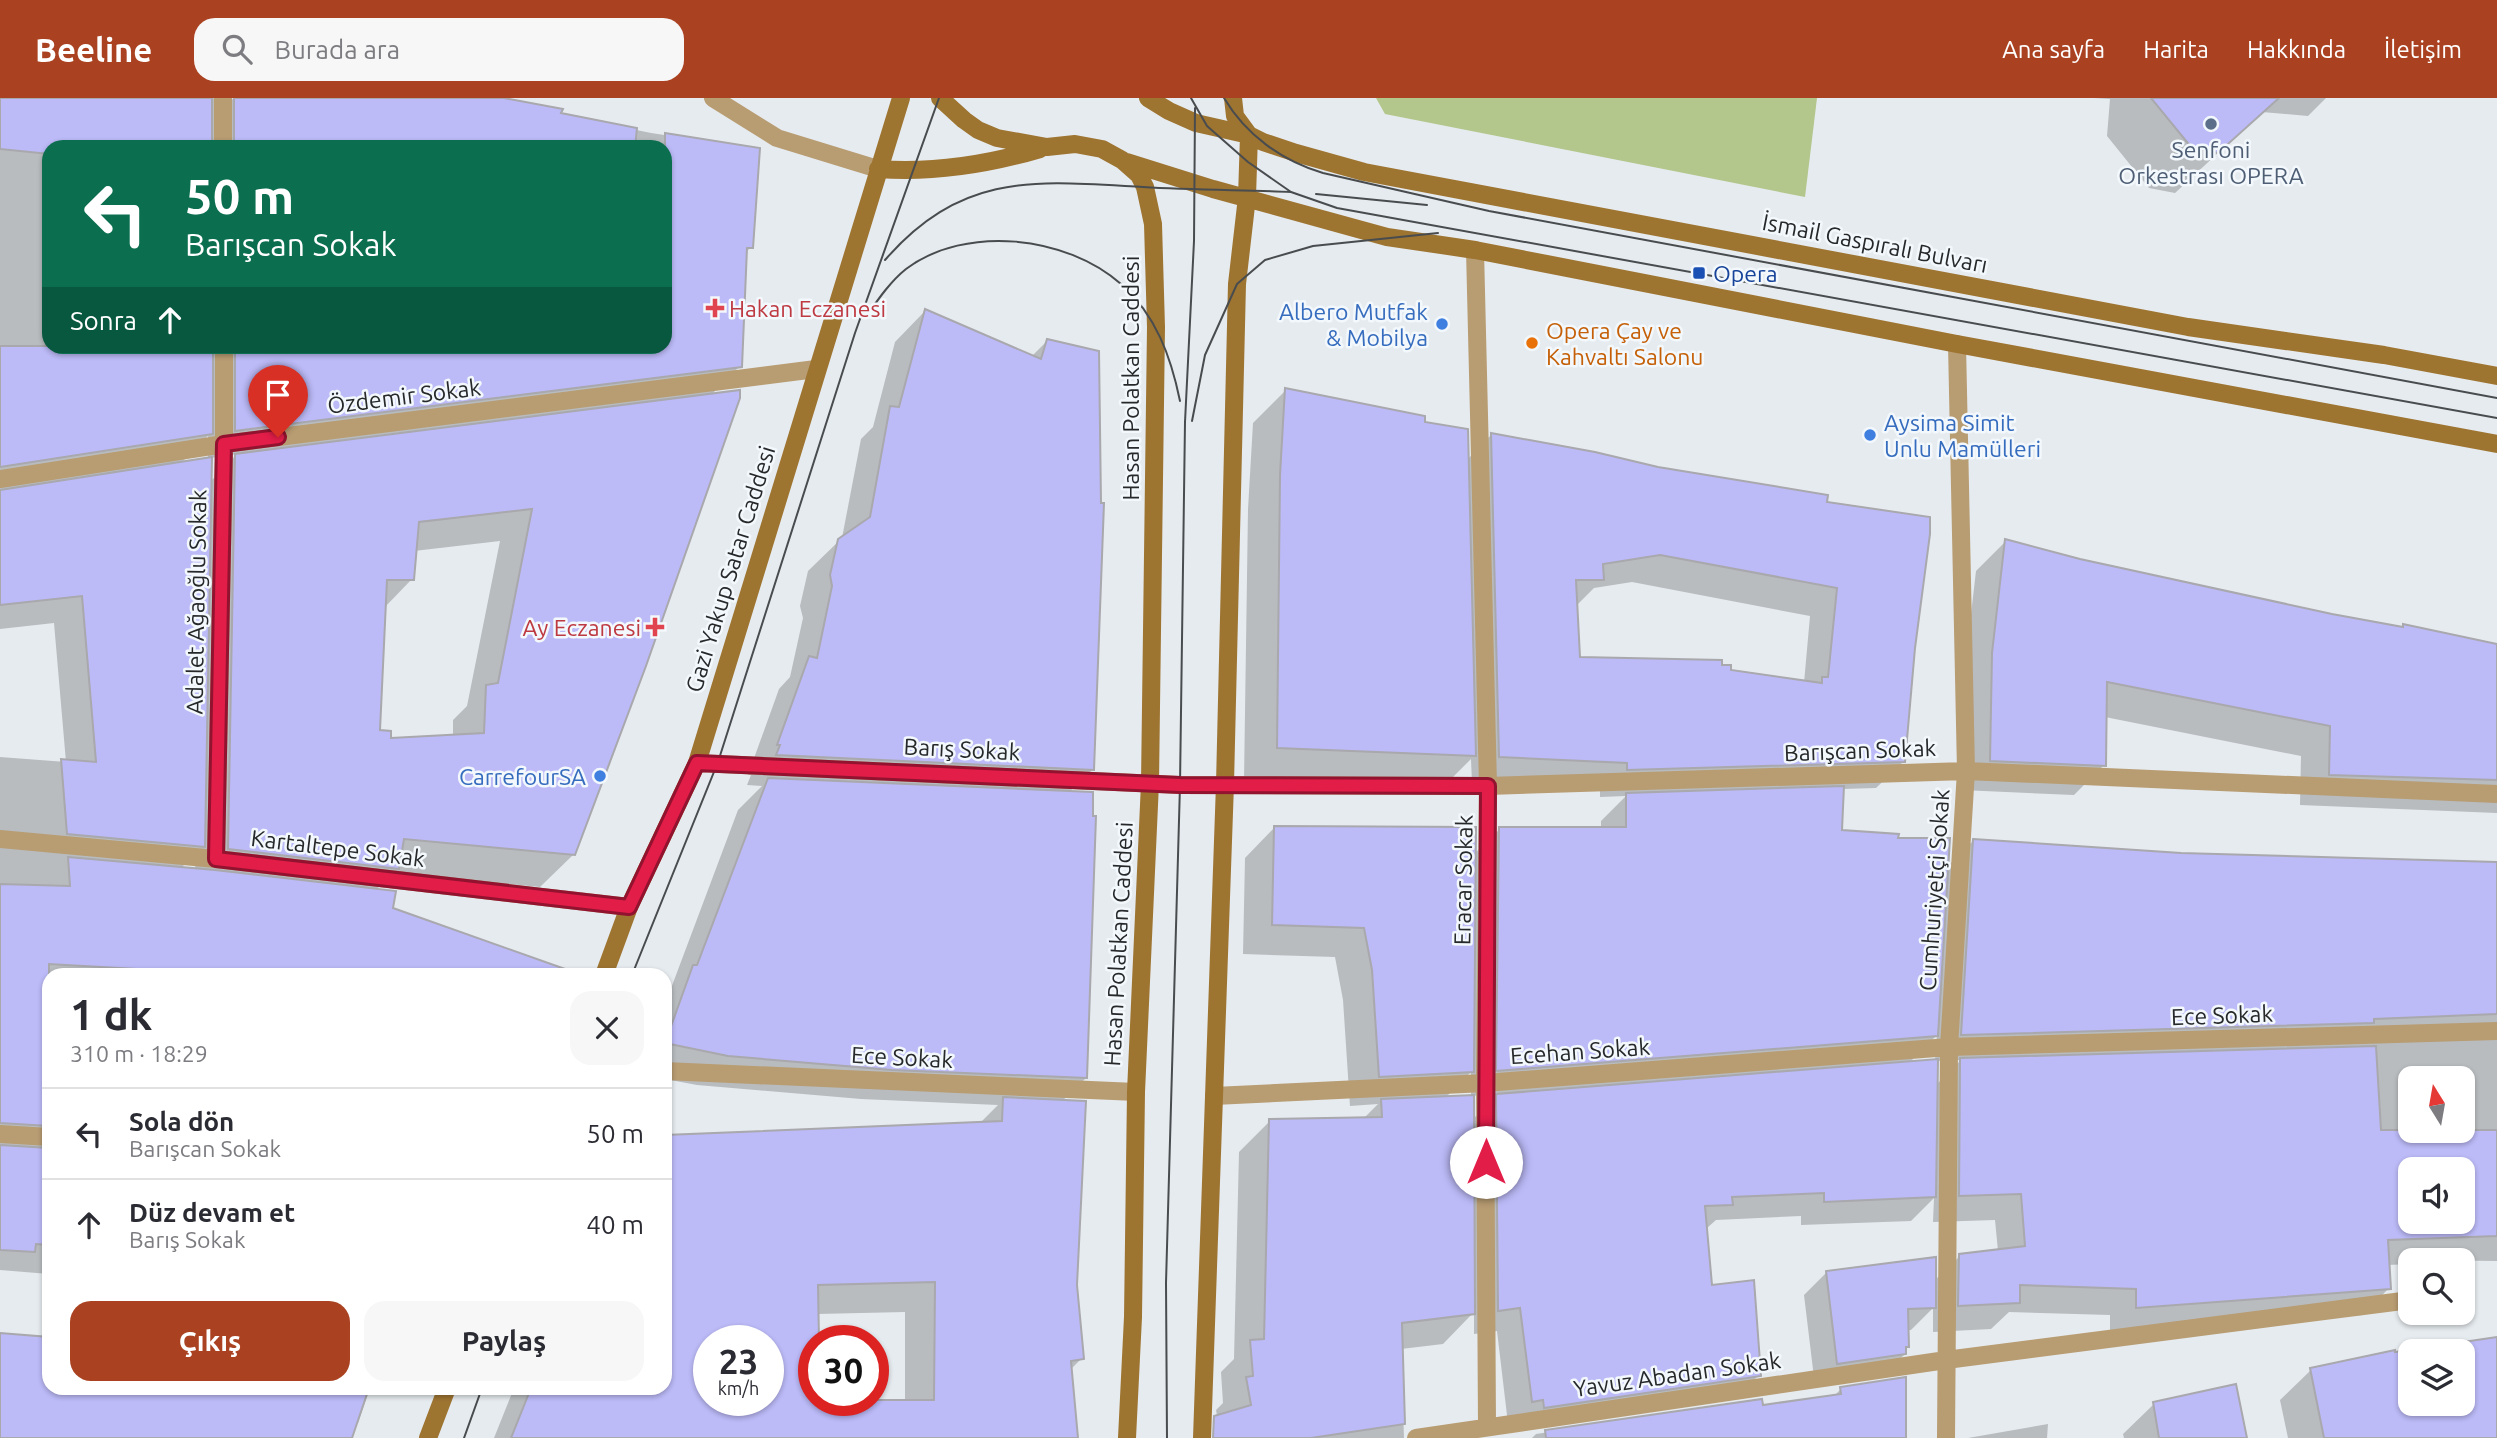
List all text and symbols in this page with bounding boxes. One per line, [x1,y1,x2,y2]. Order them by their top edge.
search box [194,18,684,81]
icon: search [218,30,256,68]
text: Beeline [35,31,152,68]
text: Burada ara [274,35,400,64]
text: Ana sayfa [2002,36,2105,63]
text: Harita [2143,36,2209,63]
text: Hakkında [2247,36,2346,63]
text: İletişim [2384,36,2462,63]
marker: Senfoni Orkestrası OPERA [2203,116,2219,132]
place label: Senfoni Orkestrası OPERA [2118,137,2304,188]
icon: left [70,168,161,259]
text: 50 m [185,168,294,223]
street label: İsmail Gaspıralı Bulvarı [1760,209,1990,277]
text: Barışcan Sokak [185,226,397,262]
street label: Hasan Polatkan Caddesi [1118,256,1143,500]
place label: Opera [1713,261,1778,286]
marker: Opera [1691,265,1707,281]
place label: Hakan Eczanesi [729,296,886,321]
place label: Albero Mutfak & Mobilya [1279,299,1428,350]
marker: Hakan Eczanesi [707,300,723,316]
icon: ahead [151,301,189,339]
text: Sonra [70,306,137,335]
marker: Albero Mutfak & Mobilya [1434,316,1450,332]
place label: Opera Çay ve Kahvaltı Salonu [1546,318,1703,369]
marker: Opera Çay ve Kahvaltı Salonu [1524,335,1540,351]
pin [248,365,308,437]
street label: Özdemir Sokak [326,374,482,418]
icon: arrive [259,376,297,414]
place label: Aysima Simit Unlu Mamülleri [1884,410,2041,461]
marker: Aysima Simit Unlu Mamülleri [1862,427,1878,443]
street label: Gazi Yakup Satar Caddesi [681,443,779,695]
street label: Adalet Ağaoğlu Sokak [182,489,210,715]
place label: Ay Eczanesi [522,615,641,640]
marker: Ay Eczanesi [647,619,663,635]
street label: Barış Sokak [903,733,1021,765]
street label: Barışcan Sokak [1784,735,1937,765]
place label: CarrefourSA [459,764,586,789]
marker: CarrefourSA [592,768,608,784]
street label: Cumhuriyetçi Sokak [1914,788,1954,992]
street label: Eracar Sokak [1449,814,1477,945]
street label: Hasan Polatkan Caddesi [1099,821,1137,1067]
street label: Kartaltepe Sokak [250,825,427,871]
text: 1 dk [70,991,152,1038]
button: close [570,991,644,1065]
street label: Ece Sokak [2171,1001,2274,1029]
street label: Ecehan Sokak [1509,1034,1651,1068]
text: 310 m · 18:29 [70,1041,208,1066]
street label: Ece Sokak [850,1042,954,1072]
north arrow [2398,1066,2474,1143]
map controls [2398,1066,2475,1416]
text: Sola dön [129,1107,234,1136]
icon: left [70,1115,108,1153]
text: 50 m [586,1119,644,1148]
position arrow [1449,1125,1523,1199]
text: Barışcan Sokak [129,1136,281,1161]
button: sound [2398,1157,2475,1234]
text: Düz devam et [129,1198,295,1227]
icon: ahead [70,1206,108,1244]
text: 40 m [586,1210,644,1239]
text: Barış Sokak [129,1227,246,1252]
button: search [2398,1248,2475,1325]
button: Çıkış [70,1301,350,1381]
button: Paylaş [364,1301,644,1381]
speed limit sign: 30 [798,1325,889,1416]
button: layers [2398,1339,2475,1416]
text: 23 [719,1341,758,1381]
street label: Yavuz Abadan Sokak [1572,1347,1783,1401]
text: km/h [718,1378,759,1398]

